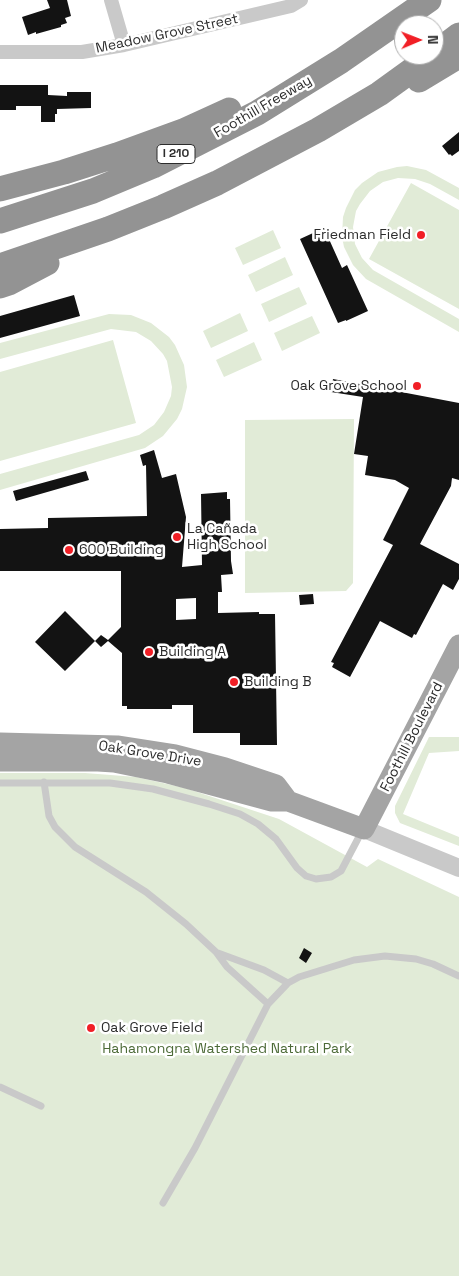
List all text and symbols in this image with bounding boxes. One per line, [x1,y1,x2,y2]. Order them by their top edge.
street label: Meadow Grove Street [94,11,240,57]
north arrow [394,15,444,65]
text: N [424,35,442,45]
street label: Foothill Freeway [211,72,315,142]
road number: I 210 [157,144,195,164]
place label: Friedman Field [313,227,411,243]
marker: Friedman Field [415,229,427,241]
place label: Oak Grove School [290,378,407,394]
marker: Oak Grove School [411,380,423,392]
place label: La Cañada High School [187,521,267,554]
marker: La Cañada High School [171,531,183,543]
place label: 600 Building [79,542,164,558]
marker: 600 Building [63,544,75,556]
place label: Building A [159,644,226,660]
marker: Building A [143,646,155,658]
place label: Building B [244,674,312,690]
marker: Building B [228,676,240,688]
street label: Foothill Boulevard [377,679,447,795]
street label: Oak Grove Drive [97,738,203,770]
place label: Oak Grove Field [101,1020,203,1036]
marker: Oak Grove Field [85,1022,97,1034]
park label: Hahamongna Watershed Natural Park [102,1041,352,1057]

